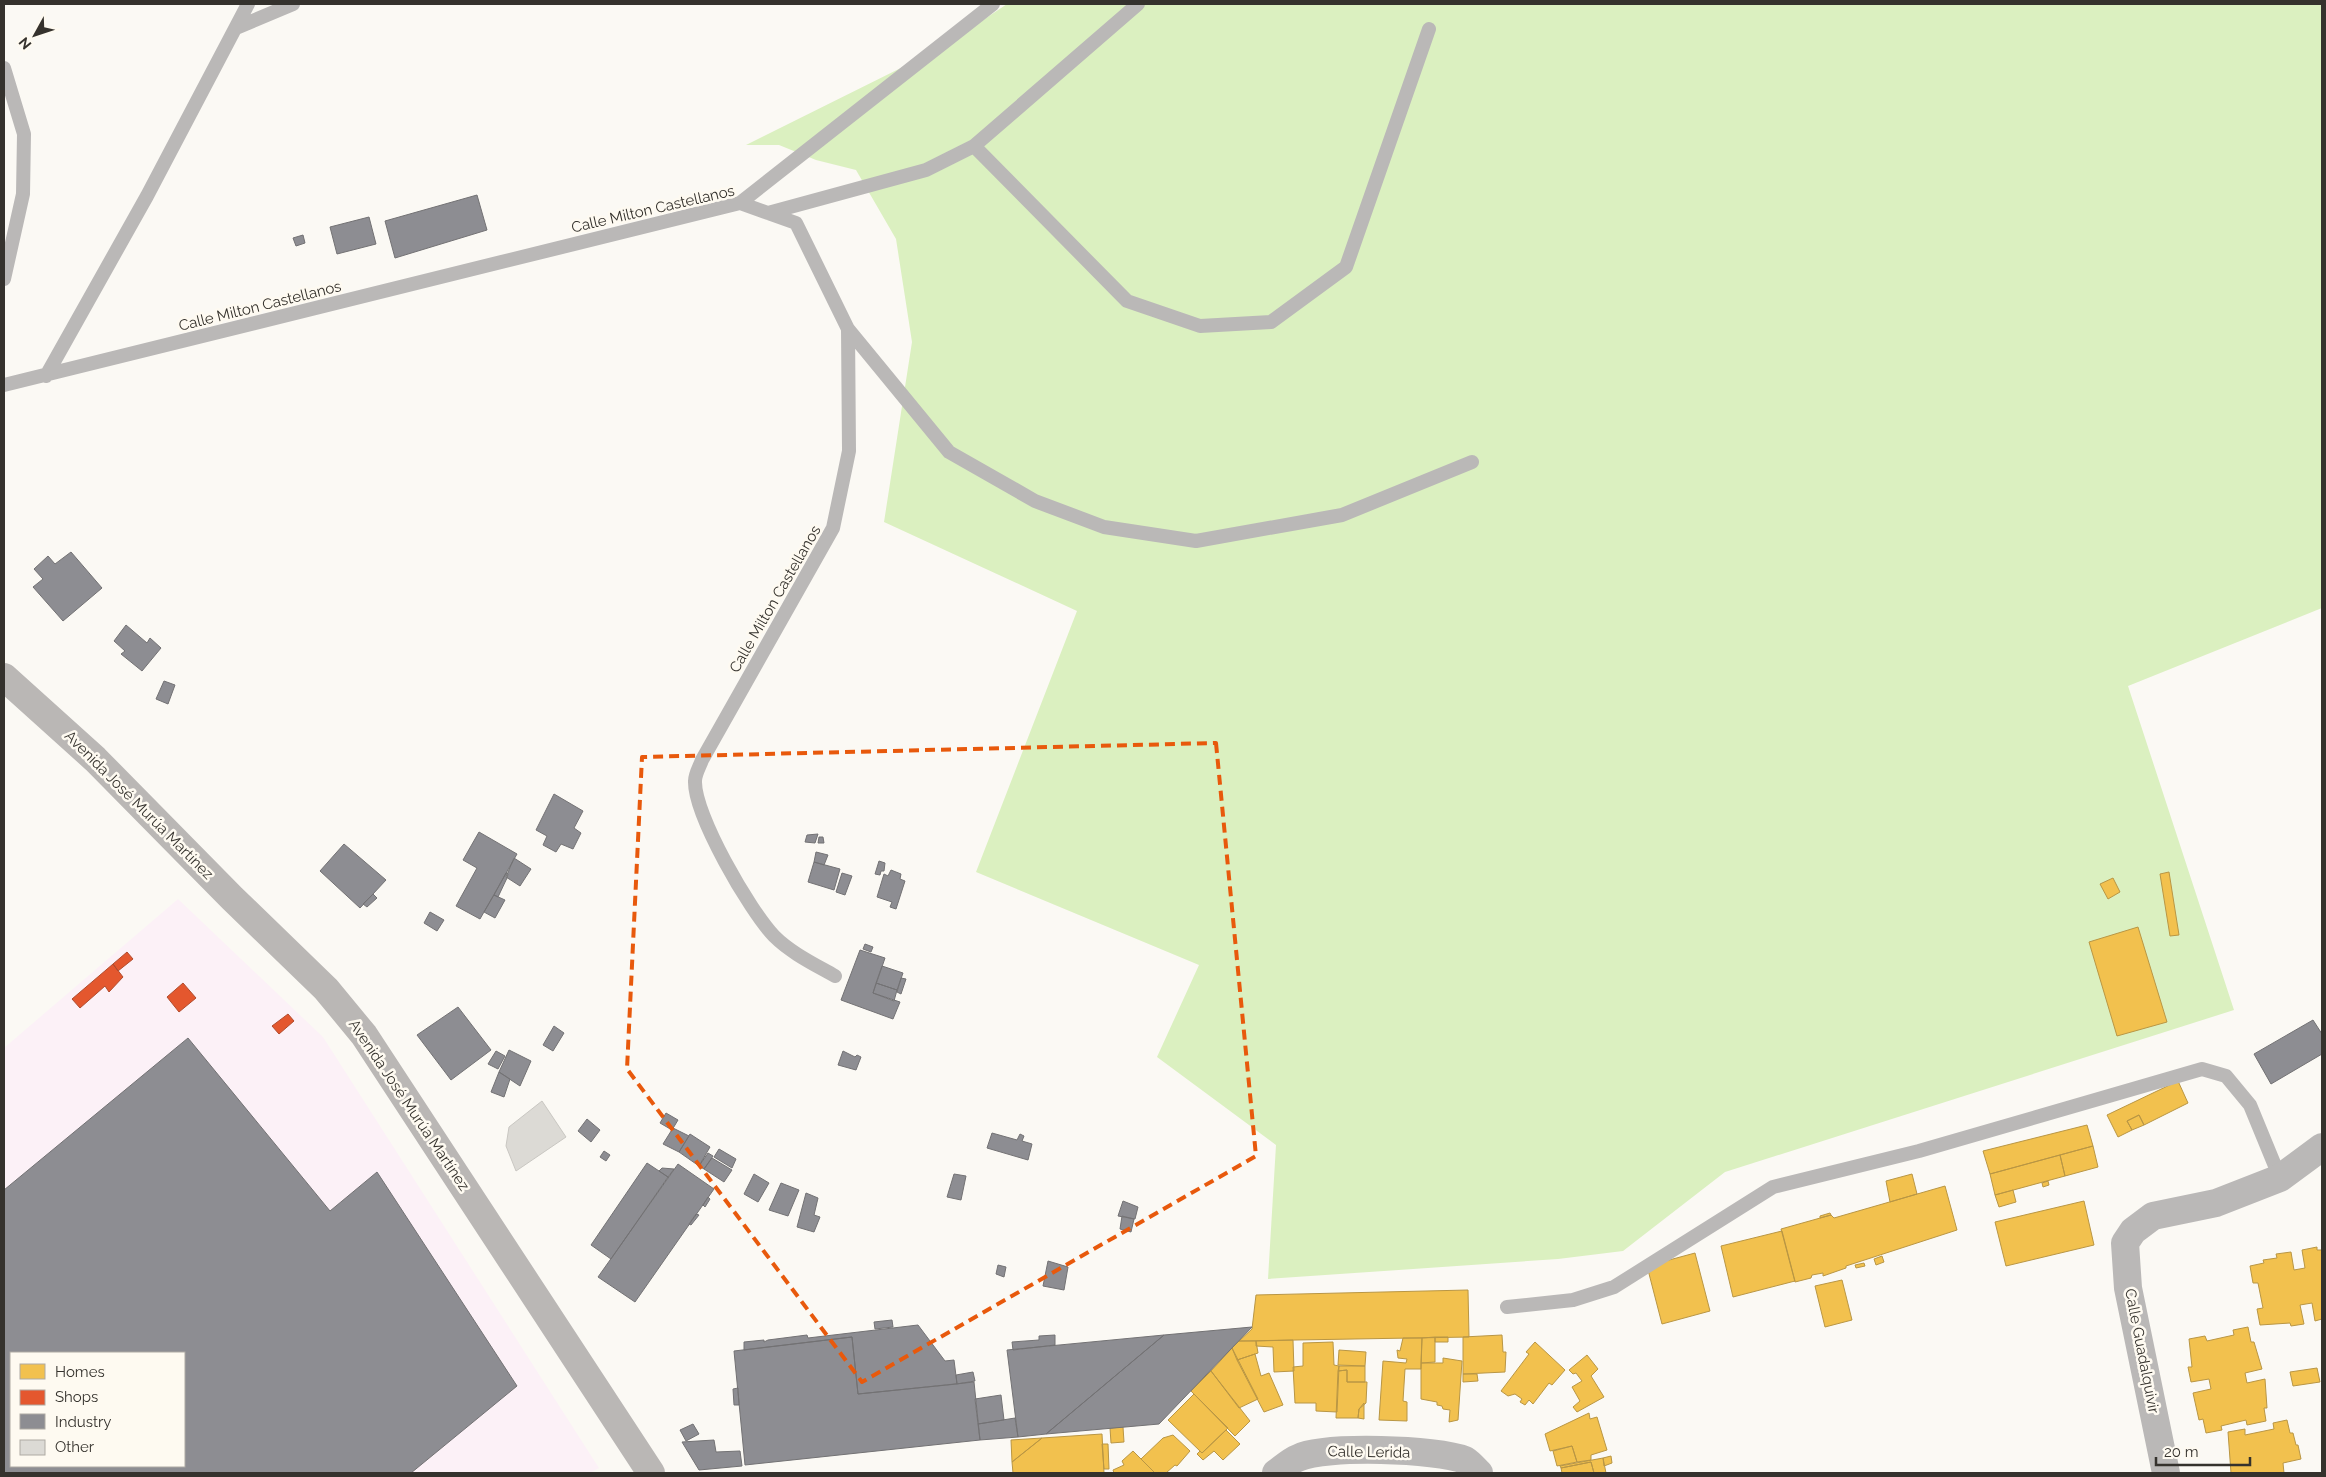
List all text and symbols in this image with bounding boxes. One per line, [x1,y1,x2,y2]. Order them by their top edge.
north arrow [10,10,60,60]
text: N [15,34,35,53]
street label: Calle Milton Castellanos [570,181,736,237]
street label: Calle Milton Castellanos [177,277,343,335]
street label: Calle Milton Castellanos [726,522,824,676]
street label: Avenida José Murúa Martínez [61,727,217,883]
street label: Avenida José Murúa Martínez [345,1016,473,1194]
street label: Calle Guadalquivir [2121,1287,2163,1416]
legend [10,1352,185,1467]
text: Homes [55,1363,105,1381]
text: Shops [55,1388,98,1406]
text: Industry [55,1413,111,1431]
scale bar [2156,1434,2250,1466]
text: Other [55,1438,95,1456]
street label: Calle Lerida [1328,1442,1410,1462]
text: 20 m [2164,1443,2199,1461]

